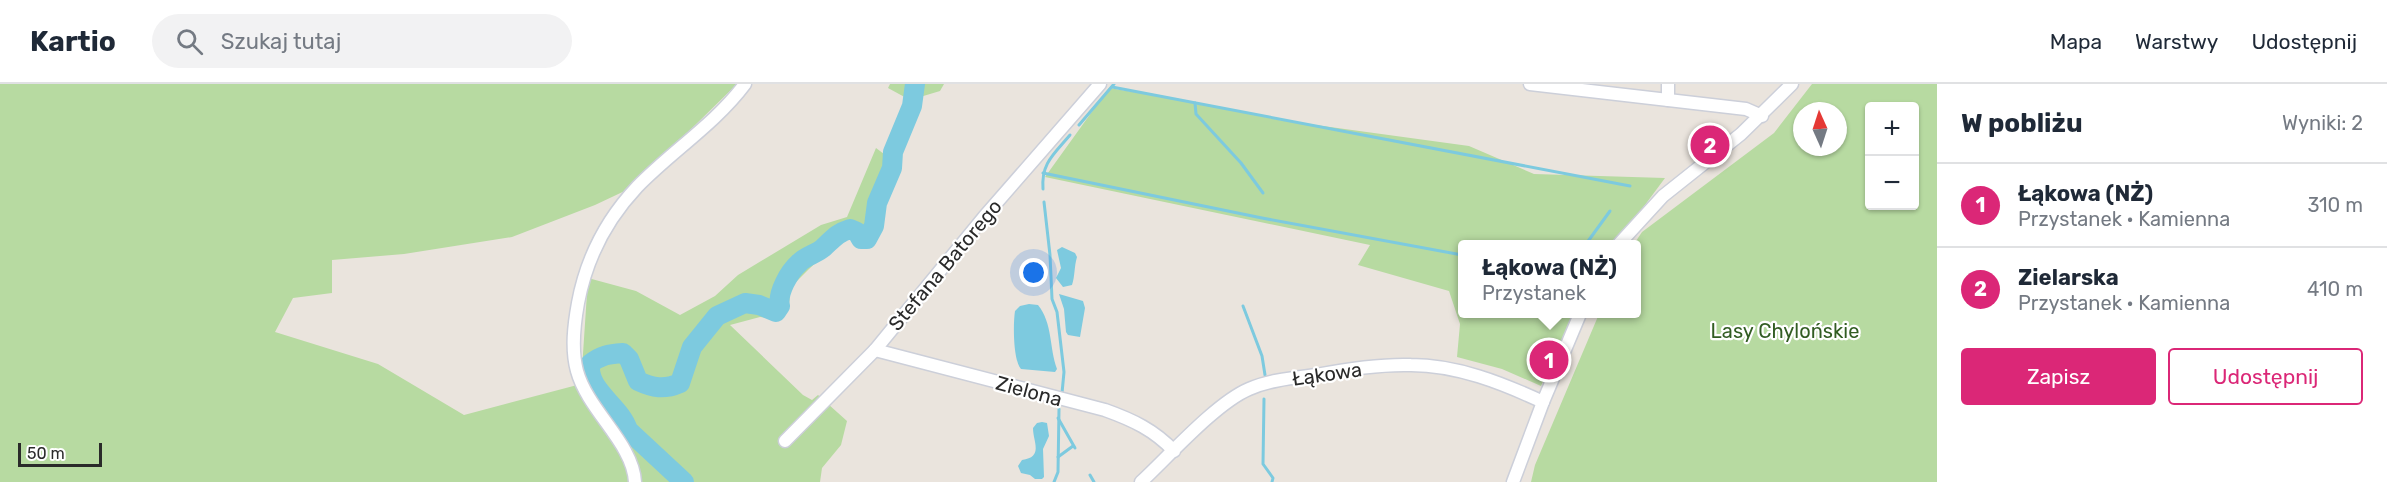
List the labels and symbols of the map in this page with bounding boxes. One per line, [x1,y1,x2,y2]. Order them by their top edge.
north arrow [1793,102,1847,156]
pin: 2 [1690,122,1730,168]
street label: Stefana Batorego [883,195,1007,335]
your location [1019,258,1048,287]
park label: Lasy Chylońskie [1711,319,1859,343]
pin: 1 [1530,338,1568,382]
street label: Łąkowa [1291,357,1363,391]
street label: Zielona [993,371,1065,411]
scale bar [18,440,102,468]

